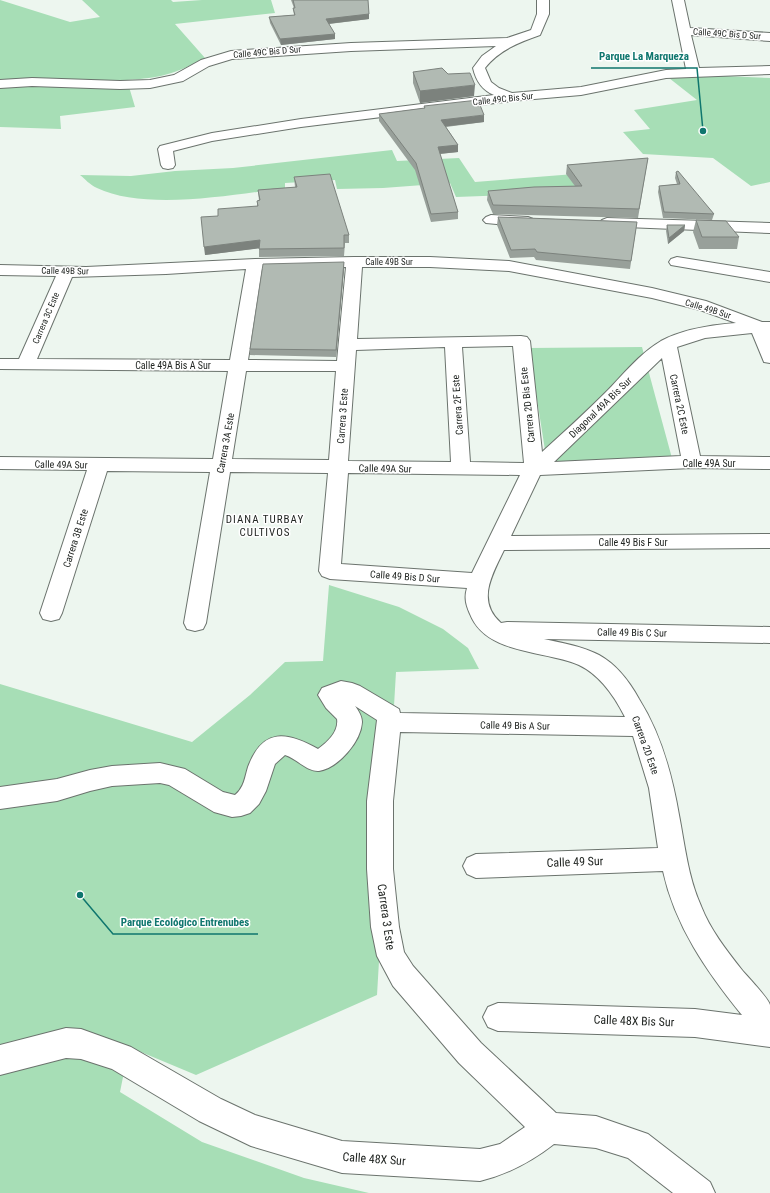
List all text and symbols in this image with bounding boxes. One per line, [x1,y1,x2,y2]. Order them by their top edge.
street label: Calle 49C Bis D Sur [693,27,762,41]
street label: Calle 49C Bis D Sur [233,44,302,60]
callout: Parque La Marqueza [591,45,697,68]
text: Parque La Marqueza [599,50,689,63]
street label: Calle 49C Bis Sur [472,91,534,107]
street label: Calle 49B Sur [365,257,413,267]
street label: Calle 49B Sur [41,266,89,276]
street label: Carrera 3C Este [31,291,61,345]
street label: Calle 49B Sur [684,297,732,321]
street label: Calle 49A Bis A Sur [135,360,211,371]
street label: Carrera 2D Bis Este [518,366,537,443]
street label: Carrera 2C Este [668,373,691,435]
street label: Carrera 2F Este [450,374,465,435]
street label: Diagonal 49A Bis Sur [567,375,634,440]
street label: Carrera 3 Este [335,388,350,444]
street label: Carrera 3A Este [215,412,236,474]
street label: Calle 49A Sur [682,458,736,469]
street label: Calle 49A Sur [34,459,88,470]
street label: Calle 49A Sur [358,463,412,474]
street label: Carrera 3B Este [61,507,90,569]
district label: DIANA TURBAY CULTIVOS [226,513,304,539]
street label: Calle 49 Bis F Sur [599,537,667,548]
street label: Calle 49 Bis D Sur [370,569,440,584]
street label: Calle 49 Bis C Sur [597,626,667,639]
street label: Carrera 2D Este [630,715,661,776]
street label: Calle 49 Bis A Sur [480,719,550,732]
street label: Calle 49 Sur [546,854,604,870]
street label: Carrera 3 Este [374,883,398,951]
callout: Parque Ecológico Entrenubes [113,911,258,934]
text: Parque Ecológico Entrenubes [121,916,249,929]
street label: Calle 48X Bis Sur [593,1013,675,1029]
street label: Calle 48X Sur [342,1150,406,1168]

